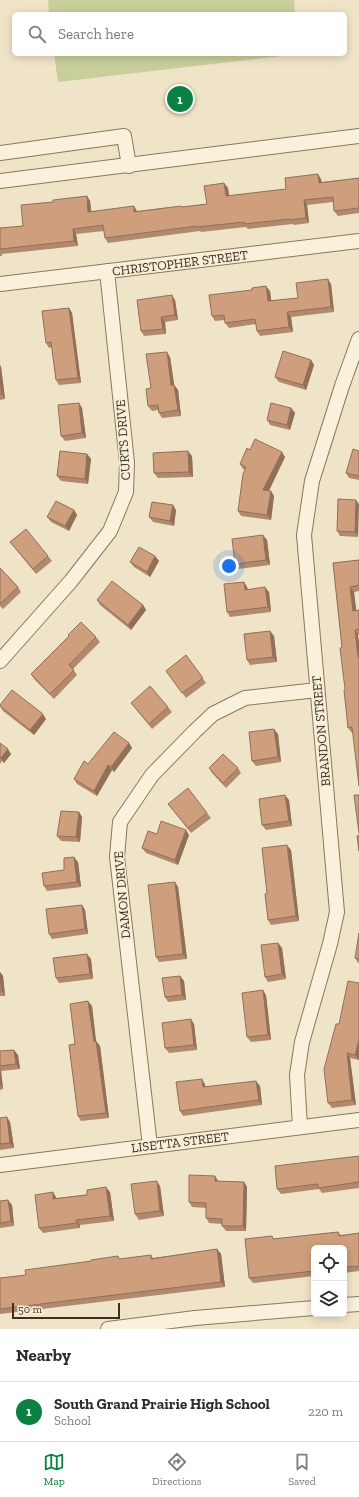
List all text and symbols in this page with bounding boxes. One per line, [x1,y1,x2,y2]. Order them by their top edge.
search box [12,12,347,56]
icon: search [26,23,48,45]
text: Search here [58,25,134,43]
pin: 1 [167,84,193,114]
street label: CHRISTOPHER STREET [111,247,249,279]
street label: CURTS DRIVE [113,399,133,481]
your location [219,556,239,576]
street label: BRANDON STREET [309,675,333,787]
street label: DAMON DRIVE [111,850,133,939]
street label: LISETTA STREET [130,1129,230,1155]
map controls [311,1245,347,1317]
button: locate [311,1245,347,1281]
button: layers [311,1281,347,1317]
scale bar [12,1301,120,1320]
text: 50 m [18,1303,42,1316]
text: Nearby [16,1345,71,1365]
text: South Grand Prairie High School [54,1395,270,1413]
text: 1 [26,1404,32,1419]
text: 220 m [308,1404,343,1419]
text: School [54,1413,91,1428]
tab: Map [43,1451,65,1488]
tab: Directions [152,1451,202,1488]
tab: Saved [288,1451,316,1488]

